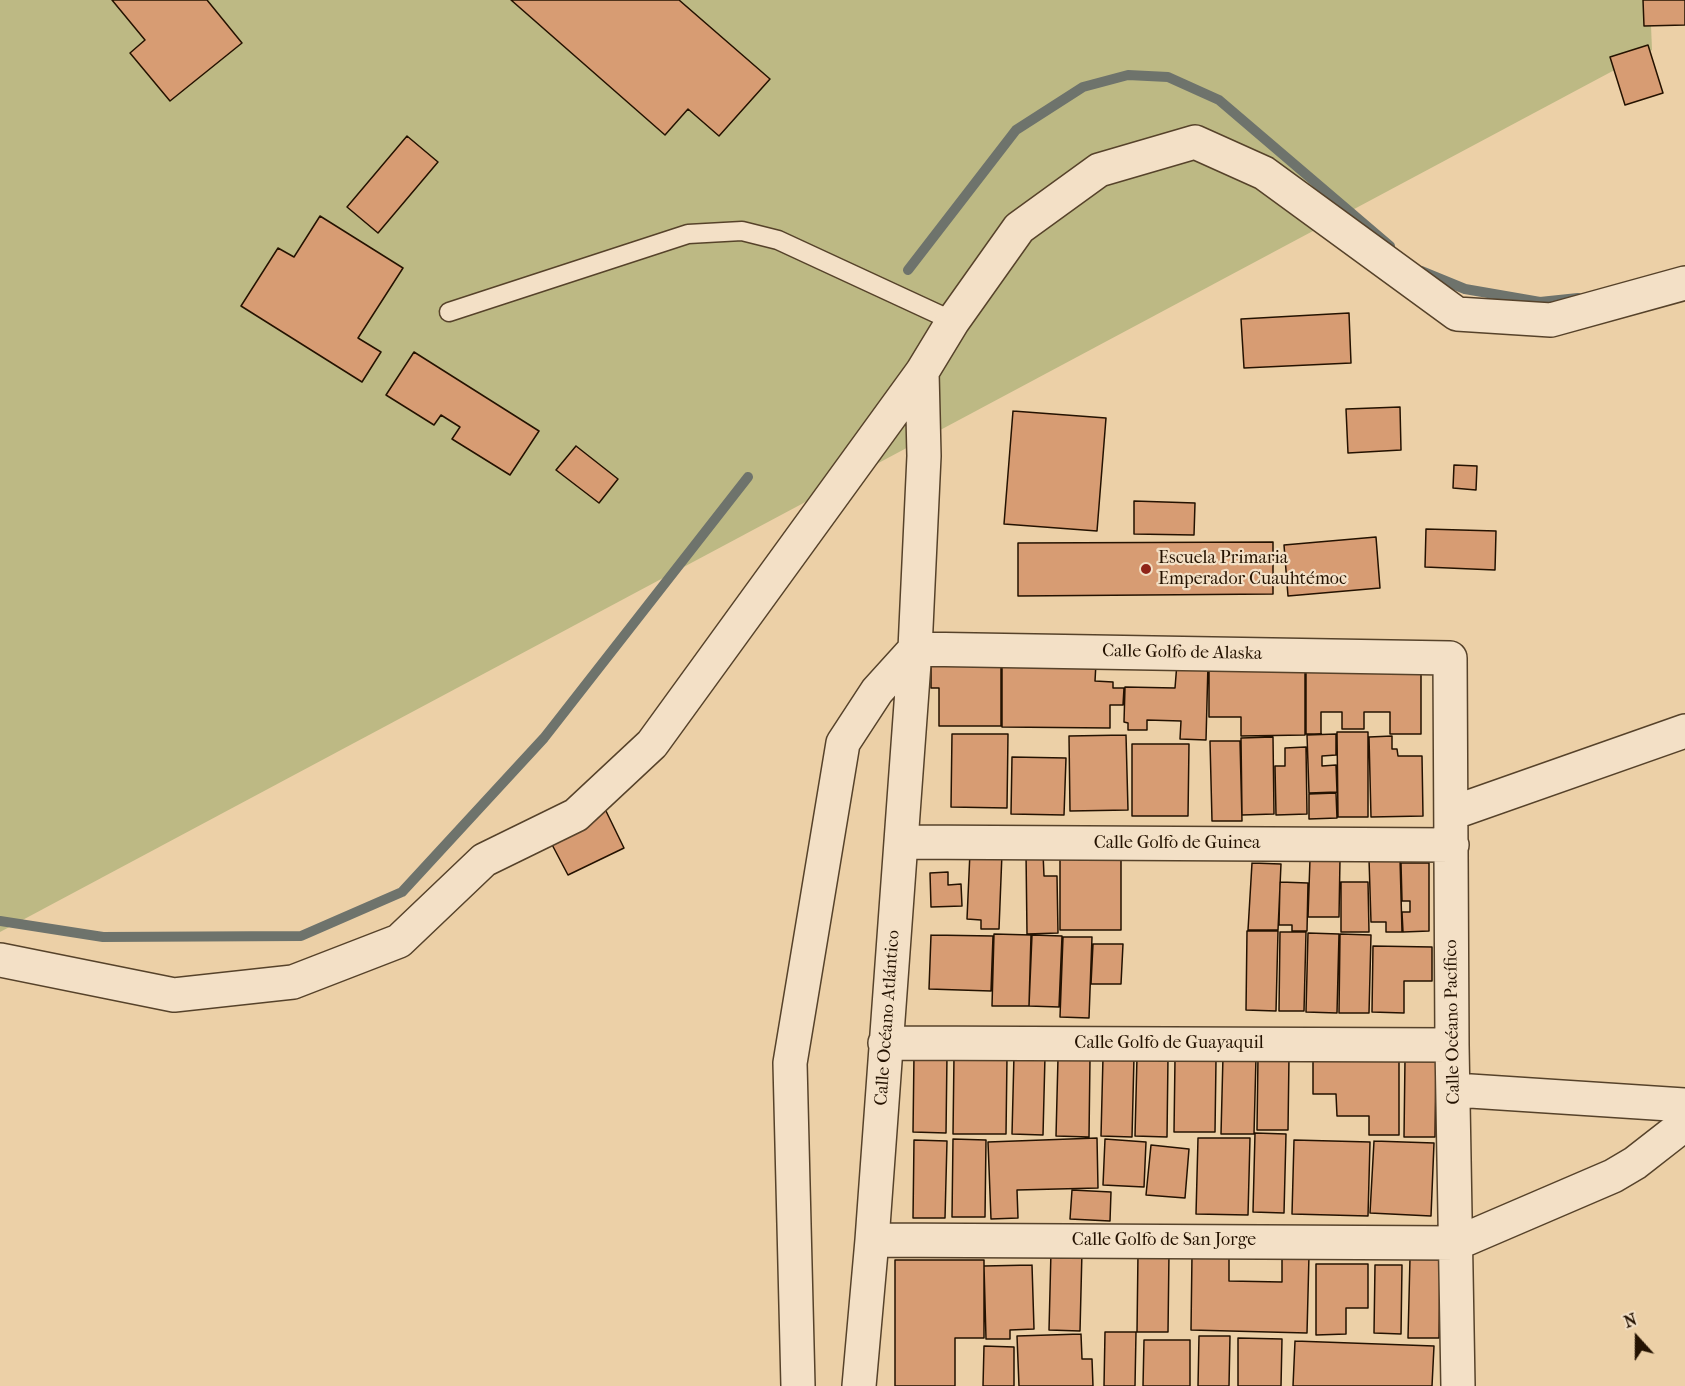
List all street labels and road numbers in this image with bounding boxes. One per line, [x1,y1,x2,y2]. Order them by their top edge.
street label: Calle Golfo de Alaska [1102,641,1262,665]
street label: Calle Golfo de Guinea [1094,833,1260,855]
street label: Calle Océano Atlántico [871,929,905,1107]
street label: Calle Océano Pacífico [1441,939,1465,1105]
street label: Calle Golfo de Guayaquil [1074,1033,1264,1055]
street label: Calle Golfo de San Jorge [1072,1230,1256,1252]

